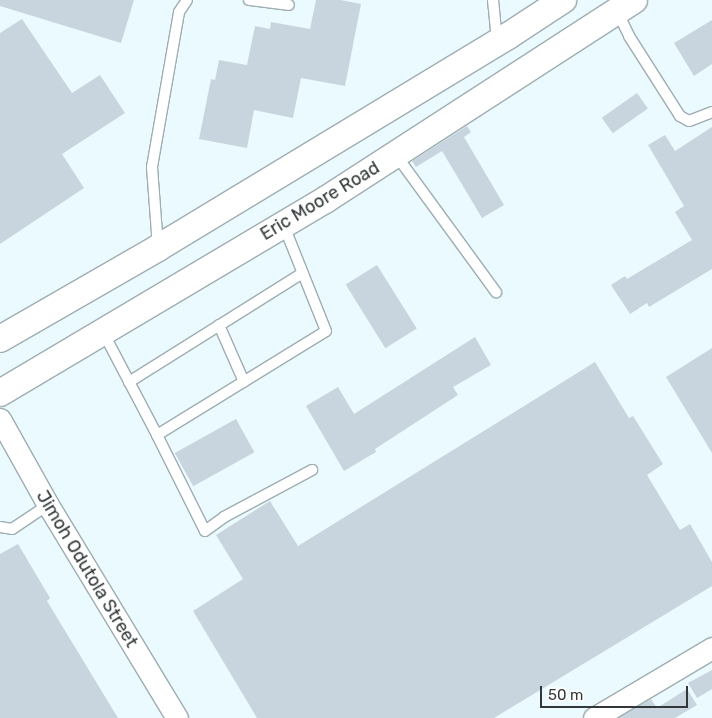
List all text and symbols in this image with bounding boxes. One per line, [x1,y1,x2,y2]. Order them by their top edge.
street label: Eric Moore Road [256,157,384,245]
street label: Jimoh Odutola Street [32,487,142,651]
scale bar [542,676,690,708]
text: 50 m [548,686,583,704]

